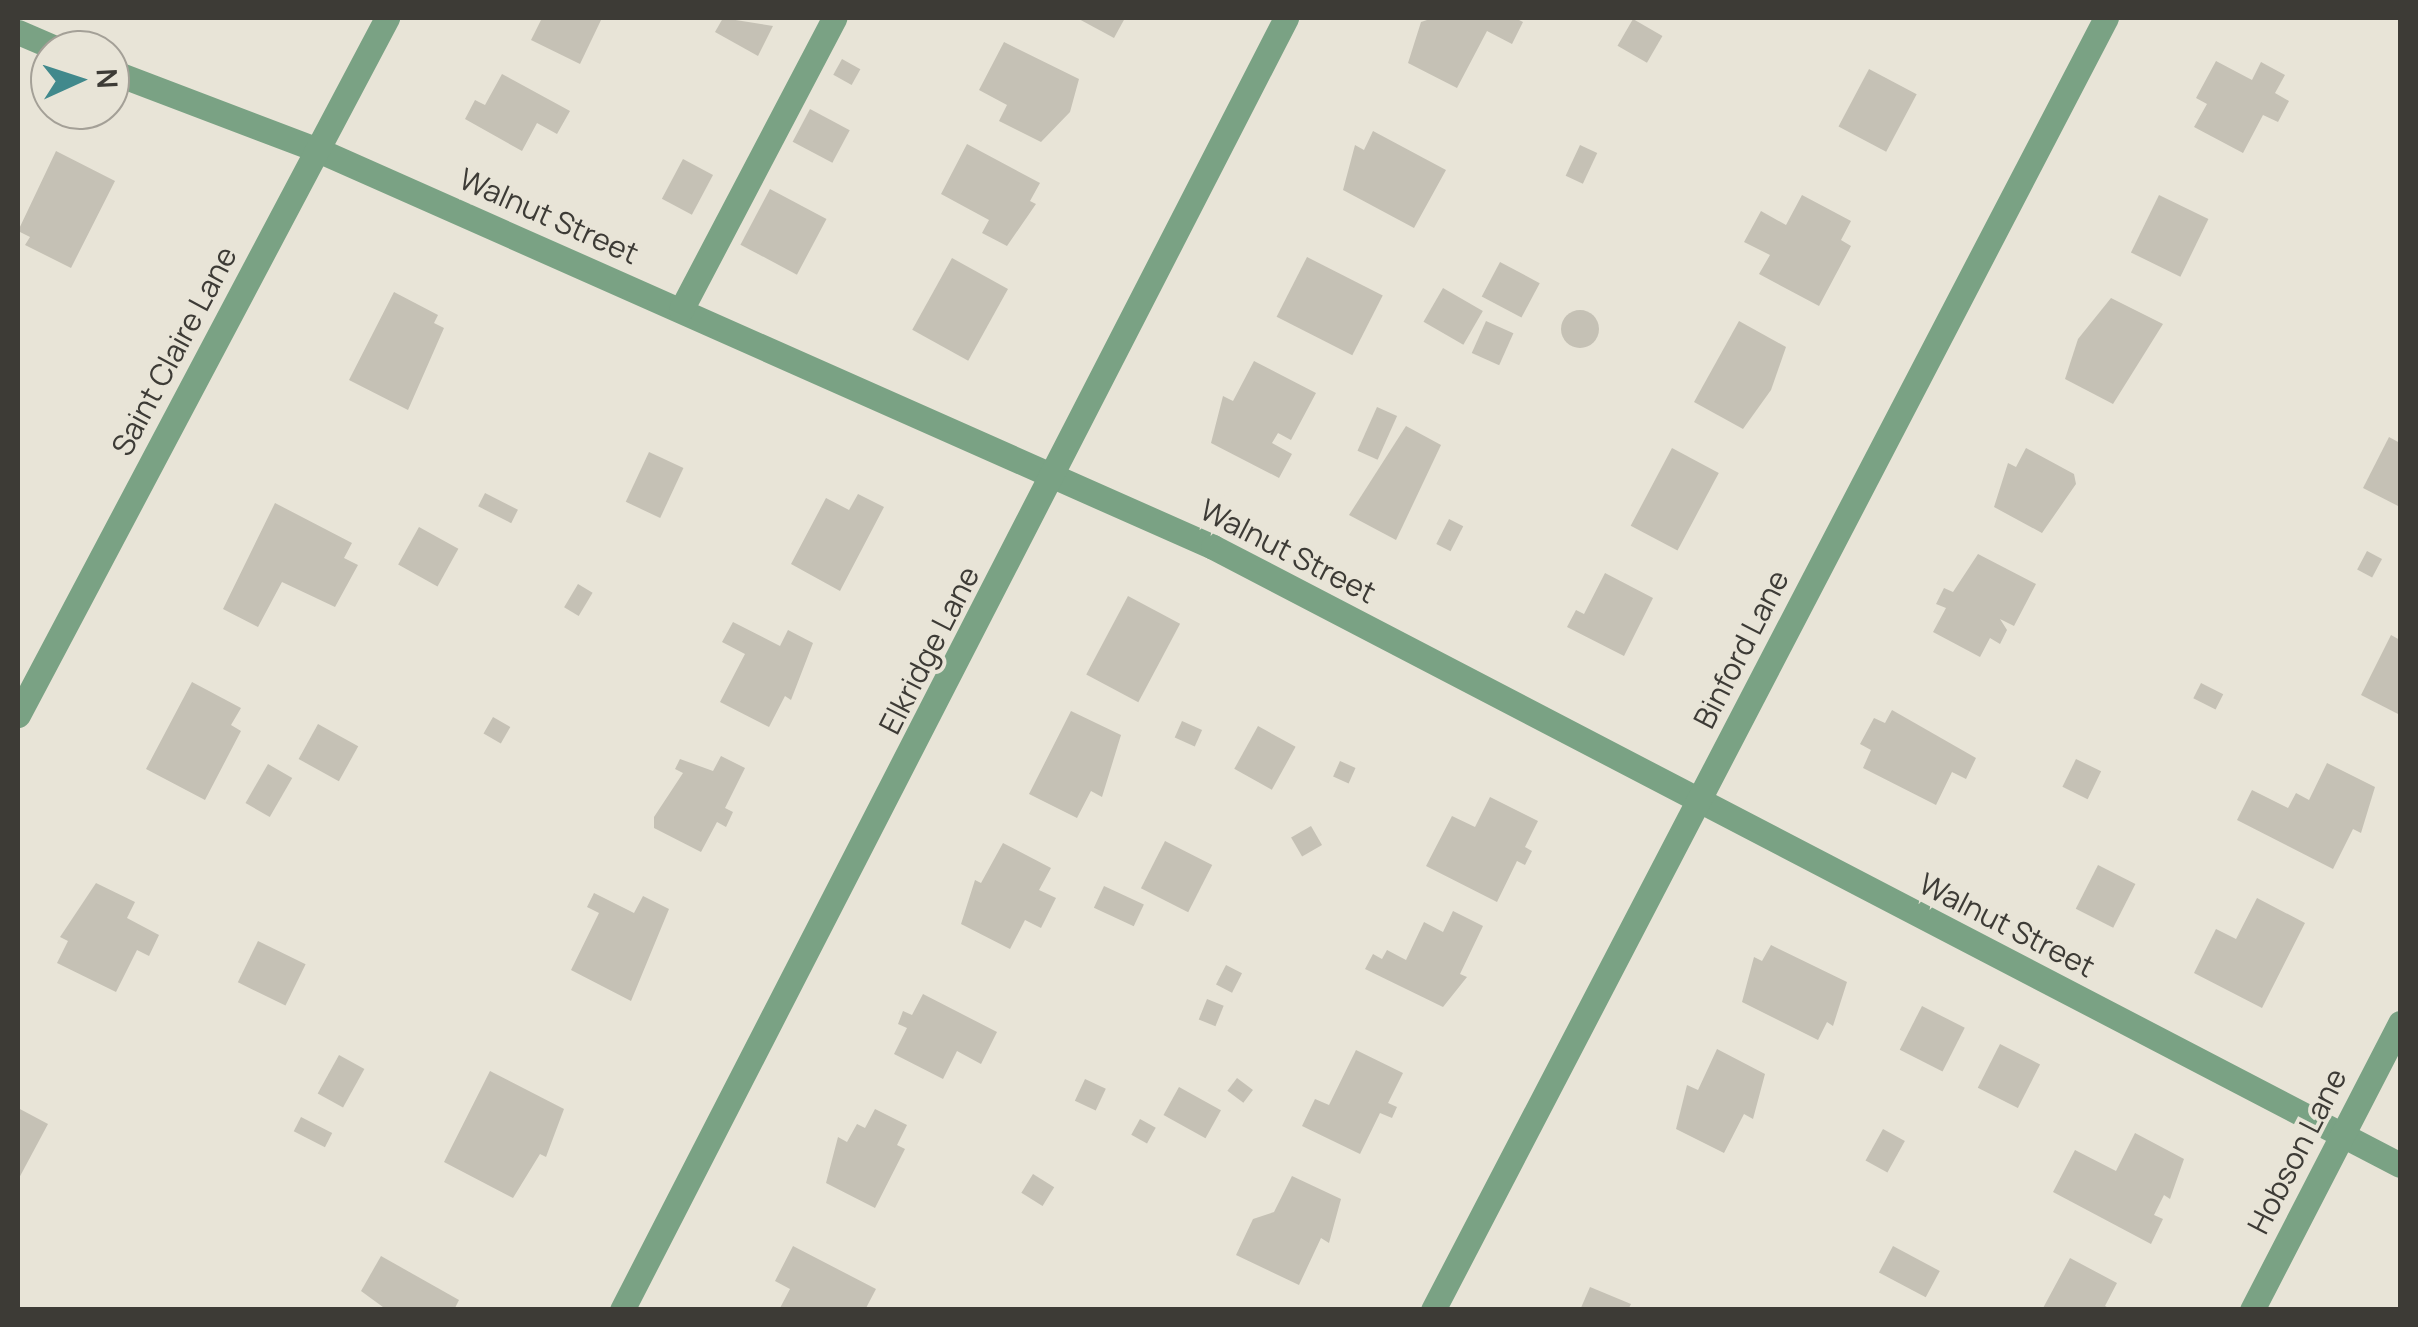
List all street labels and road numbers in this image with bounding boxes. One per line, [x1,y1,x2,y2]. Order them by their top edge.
street label: Walnut Street [454,160,644,272]
street label: Saint Claire Lane [104,240,244,462]
street label: Walnut Street [1194,491,1382,611]
street label: Elkridge Lane [871,560,987,740]
street label: Binford Lane [1686,564,1796,734]
street label: Walnut Street [1913,865,2101,985]
street label: Hobson Lane [2240,1062,2354,1240]

